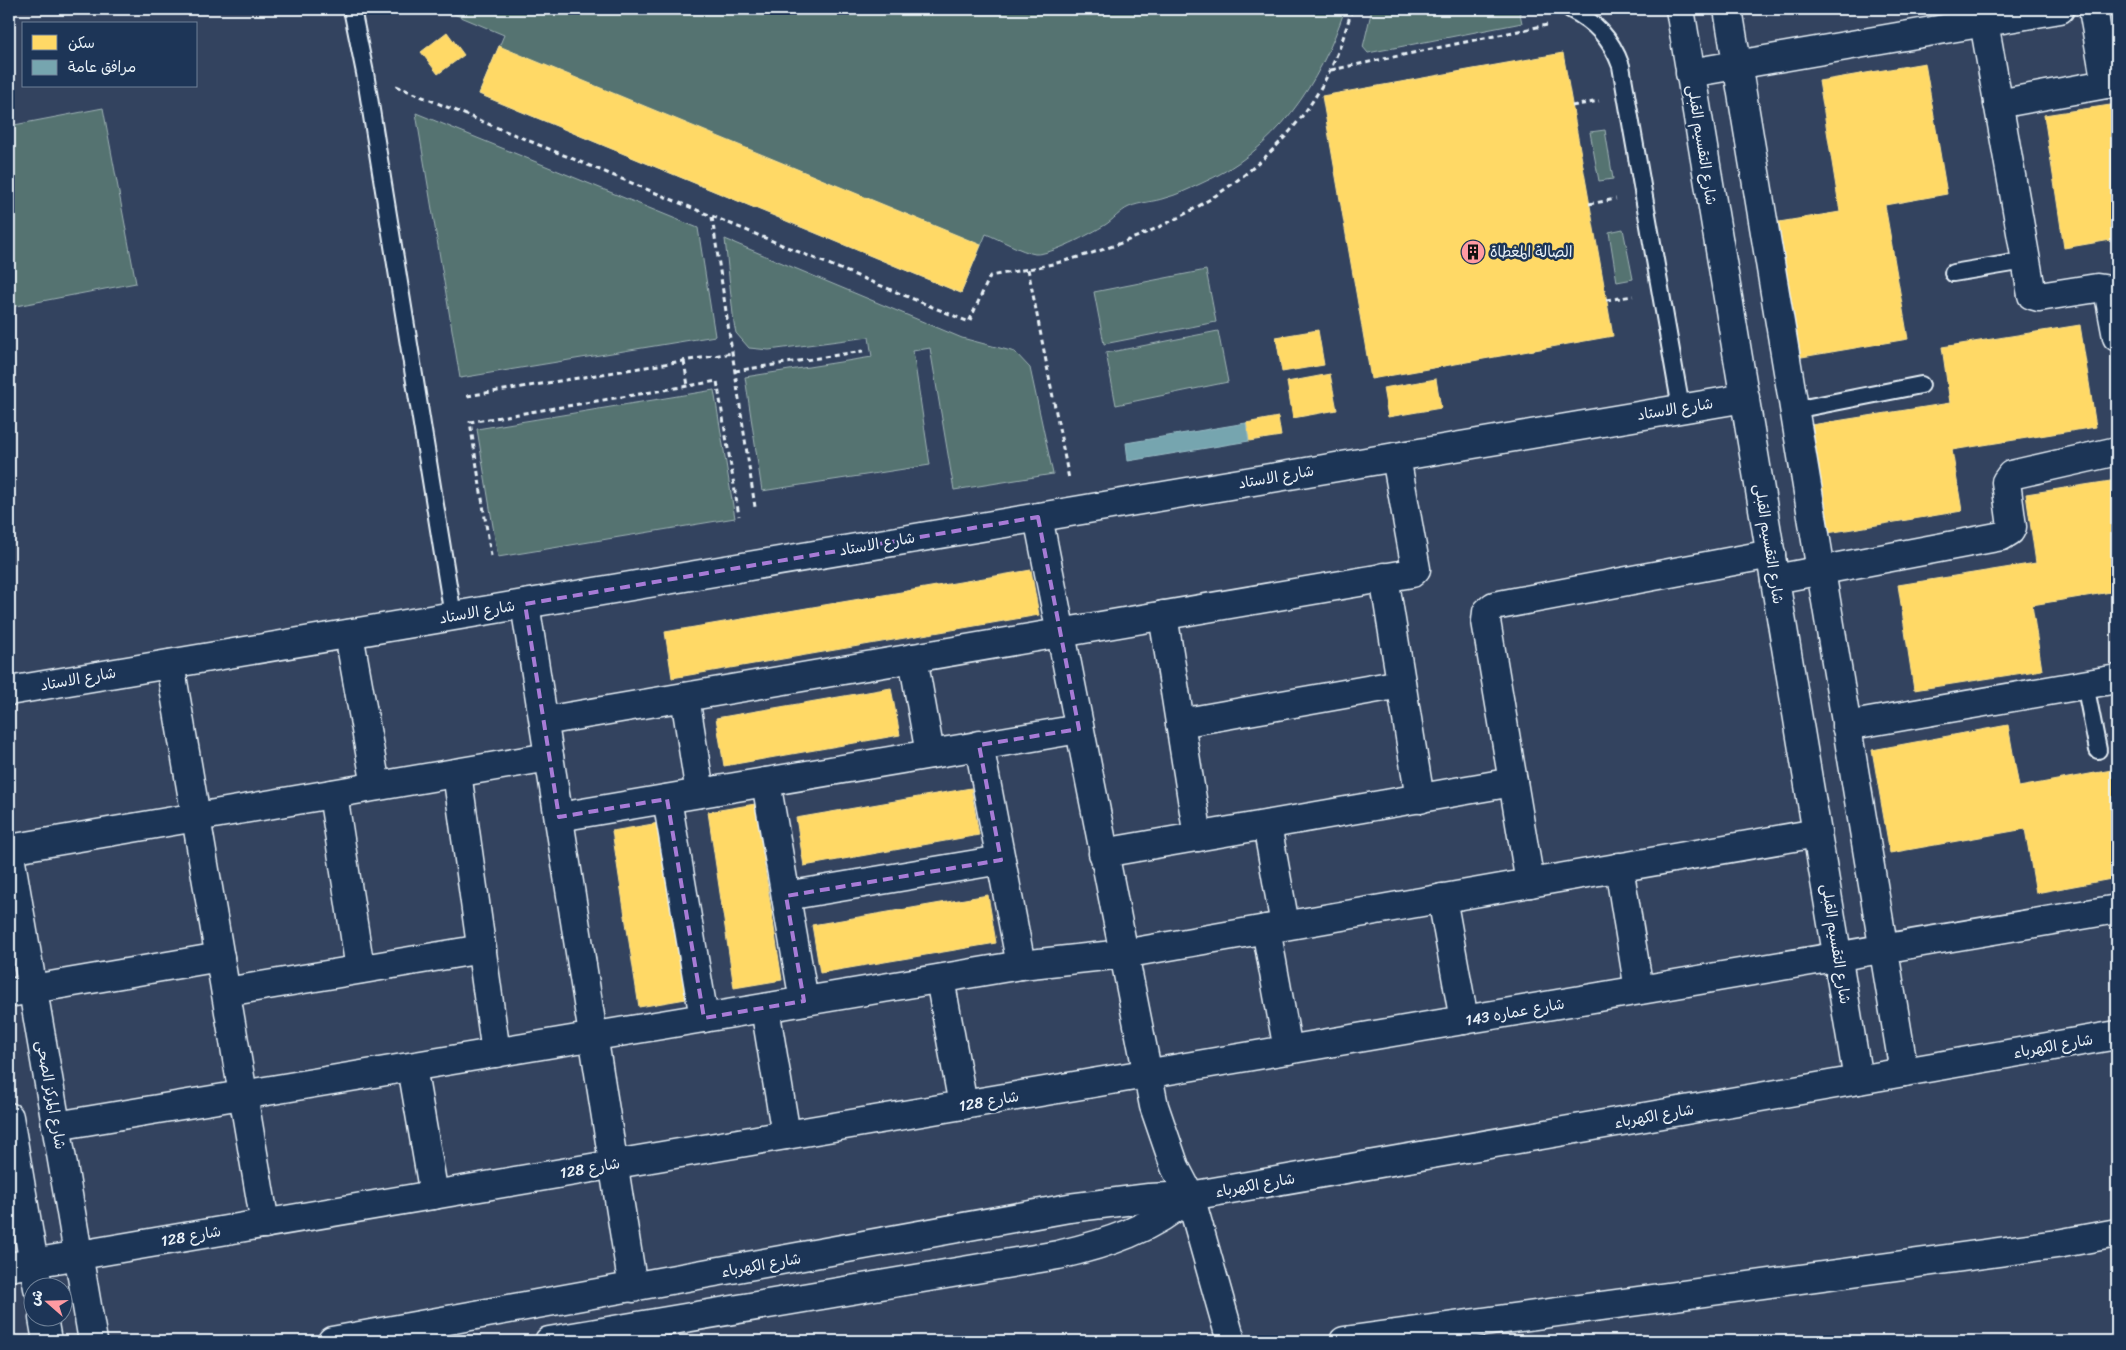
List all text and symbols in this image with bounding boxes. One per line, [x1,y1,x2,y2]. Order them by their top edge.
legend [22,22,198,88]
text: سكن [68,30,95,56]
text: مرافق عامة [68,54,136,80]
street label: شارع التقسيم القبلى [1680,83,1724,207]
building icon: الصالة المغطاة [1460,239,1486,265]
place label: الصالة المغطاة [1490,239,1573,265]
street label: شارع الاستاد [1635,390,1715,428]
street label: شارع الاستاد [1236,458,1316,496]
street label: شارع التقسيم القبلى [1747,482,1791,606]
street label: شارع الاستاد [837,525,917,563]
street label: شارع الاستاد [437,593,517,631]
street label: شارع الاستاد [38,660,118,698]
street label: شارع التقسيم القبلى [1814,882,1858,1006]
street label: شارع عماره 143 [1463,991,1567,1033]
street label: شارع الكهرباء [2011,1026,2095,1066]
street label: شارع المركز الصحى [29,1038,73,1152]
street label: شارع 128 [957,1083,1021,1119]
street label: شارع الكهرباء [1612,1096,1696,1136]
street label: شارع 128 [558,1150,622,1186]
street label: شارع الكهرباء [1213,1165,1297,1205]
street label: شارع 128 [159,1218,223,1254]
street label: شارع الكهرباء [719,1245,803,1285]
north arrow [22,1278,72,1328]
text: ش [22,1286,51,1309]

